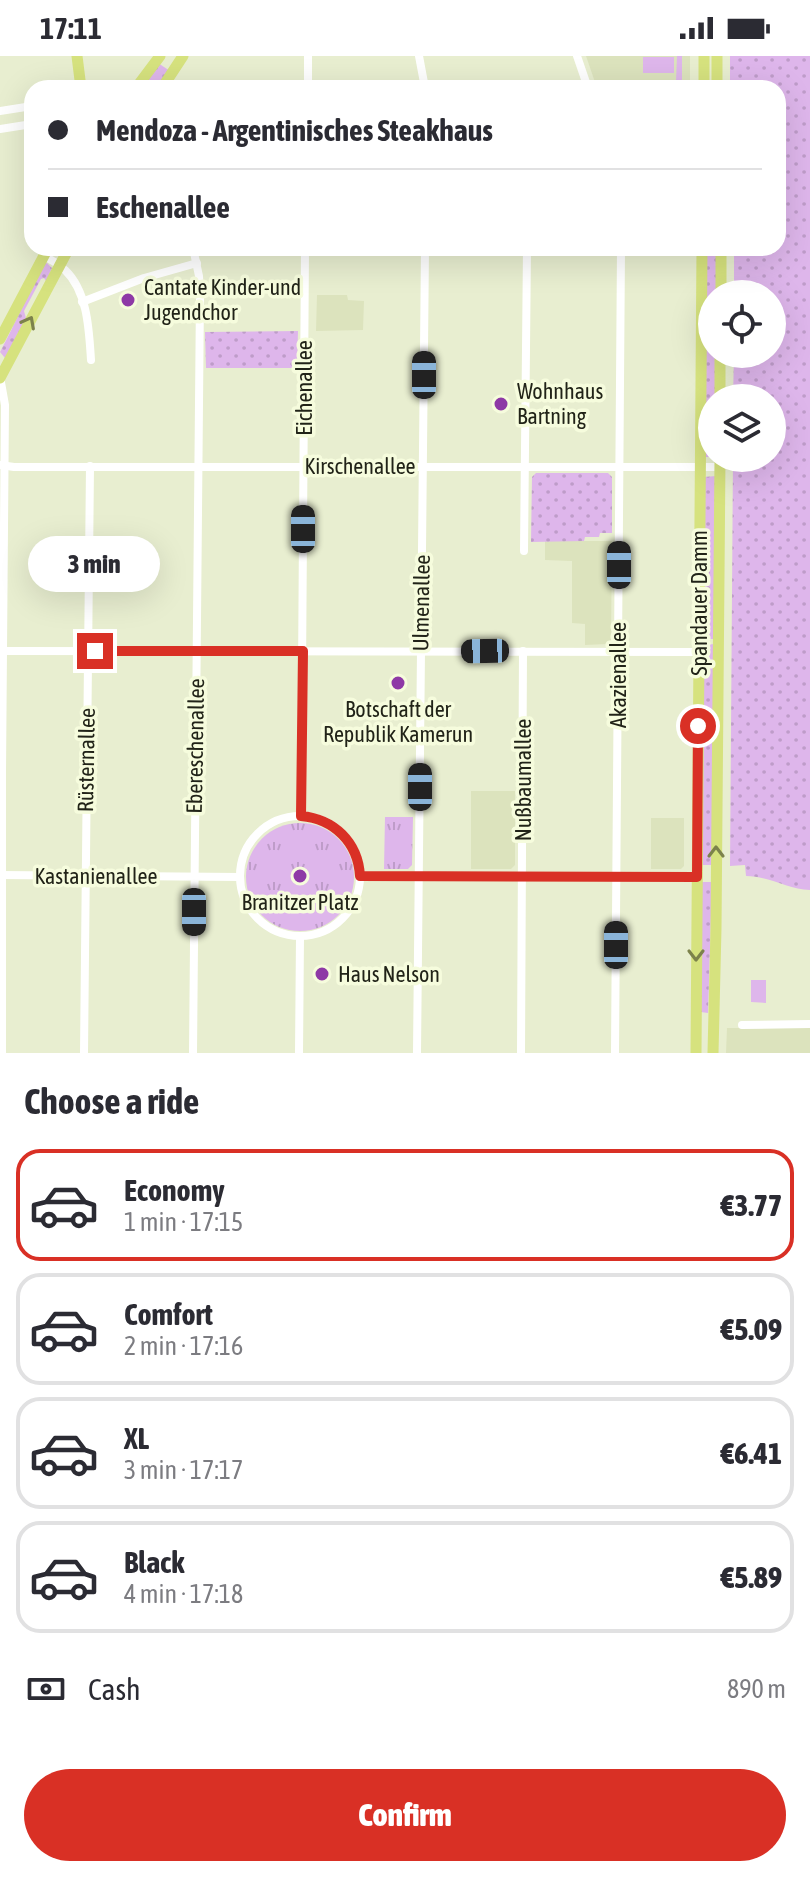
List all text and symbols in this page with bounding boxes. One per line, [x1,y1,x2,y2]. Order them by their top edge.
text: 17:11 [40,11,102,45]
text: Mendoza - Argentinisches Steakhaus [96,113,493,147]
text: Eschenallee [96,190,230,224]
place label: Cantate Kinder-und Jugendchor [144,274,301,325]
map controls [698,280,786,472]
button: locate [698,280,786,368]
marker: Cantate Kinder-und Jugendchor [119,291,137,309]
one-way arrow [20,315,35,330]
street label: Eichenallee [291,340,317,436]
car [412,351,436,399]
place label: Wohnhaus Bartning [517,378,603,429]
button: layers [698,384,786,472]
marker: Wohnhaus Bartning [492,395,510,413]
street label: Kirschenallee [304,453,416,479]
car [291,505,315,553]
street label: Spandauer Damm [686,530,712,676]
callout: 3 min [29,535,161,591]
car [607,541,631,589]
text: 3 min [67,549,121,579]
street label: Ulmenallee [407,554,435,652]
street label: Akazienallee [605,622,631,728]
route end [77,633,113,669]
car [461,639,509,663]
marker: Botschaft der Republik Kamerun [389,674,407,692]
street label: Ebereschenallee [181,678,209,814]
place label: Botschaft der Republik Kamerun [323,696,473,747]
street label: Rüsternallee [72,708,100,812]
route start [680,708,716,744]
street label: Nußbaumallee [510,719,536,841]
car [408,763,432,811]
one-way arrow [707,845,725,858]
street label: Kastanienallee [35,863,157,889]
marker: Branitzer Platz [291,867,309,885]
car [182,888,206,936]
place label: Branitzer Platz [241,889,359,915]
car [604,921,628,969]
one-way arrow [688,949,705,962]
place label: Haus Nelson [338,961,440,987]
marker: Haus Nelson [313,965,331,983]
text: Choose a ride [24,1080,199,1122]
icon: car [28,1169,100,1241]
text: Economy [124,1173,225,1207]
text: €3.77 [721,1188,782,1222]
text: 1 min · 17:15 [124,1207,243,1237]
icon: car [28,1293,100,1365]
text: Comfort [124,1297,213,1331]
text: €5.09 [721,1312,782,1346]
text: 2 min · 17:16 [124,1331,243,1361]
icon: car [28,1417,100,1489]
text: XL [124,1421,149,1455]
text: €6.41 [721,1436,782,1470]
text: 3 min · 17:17 [124,1455,243,1485]
icon: car [28,1541,100,1613]
text: Black [124,1545,184,1579]
text: €5.89 [721,1560,782,1594]
text: 4 min · 17:18 [124,1579,243,1609]
icon: cash [24,1667,68,1711]
text: Cash [88,1672,141,1706]
text: 890 m [727,1674,786,1704]
button: Confirm [24,1769,786,1861]

